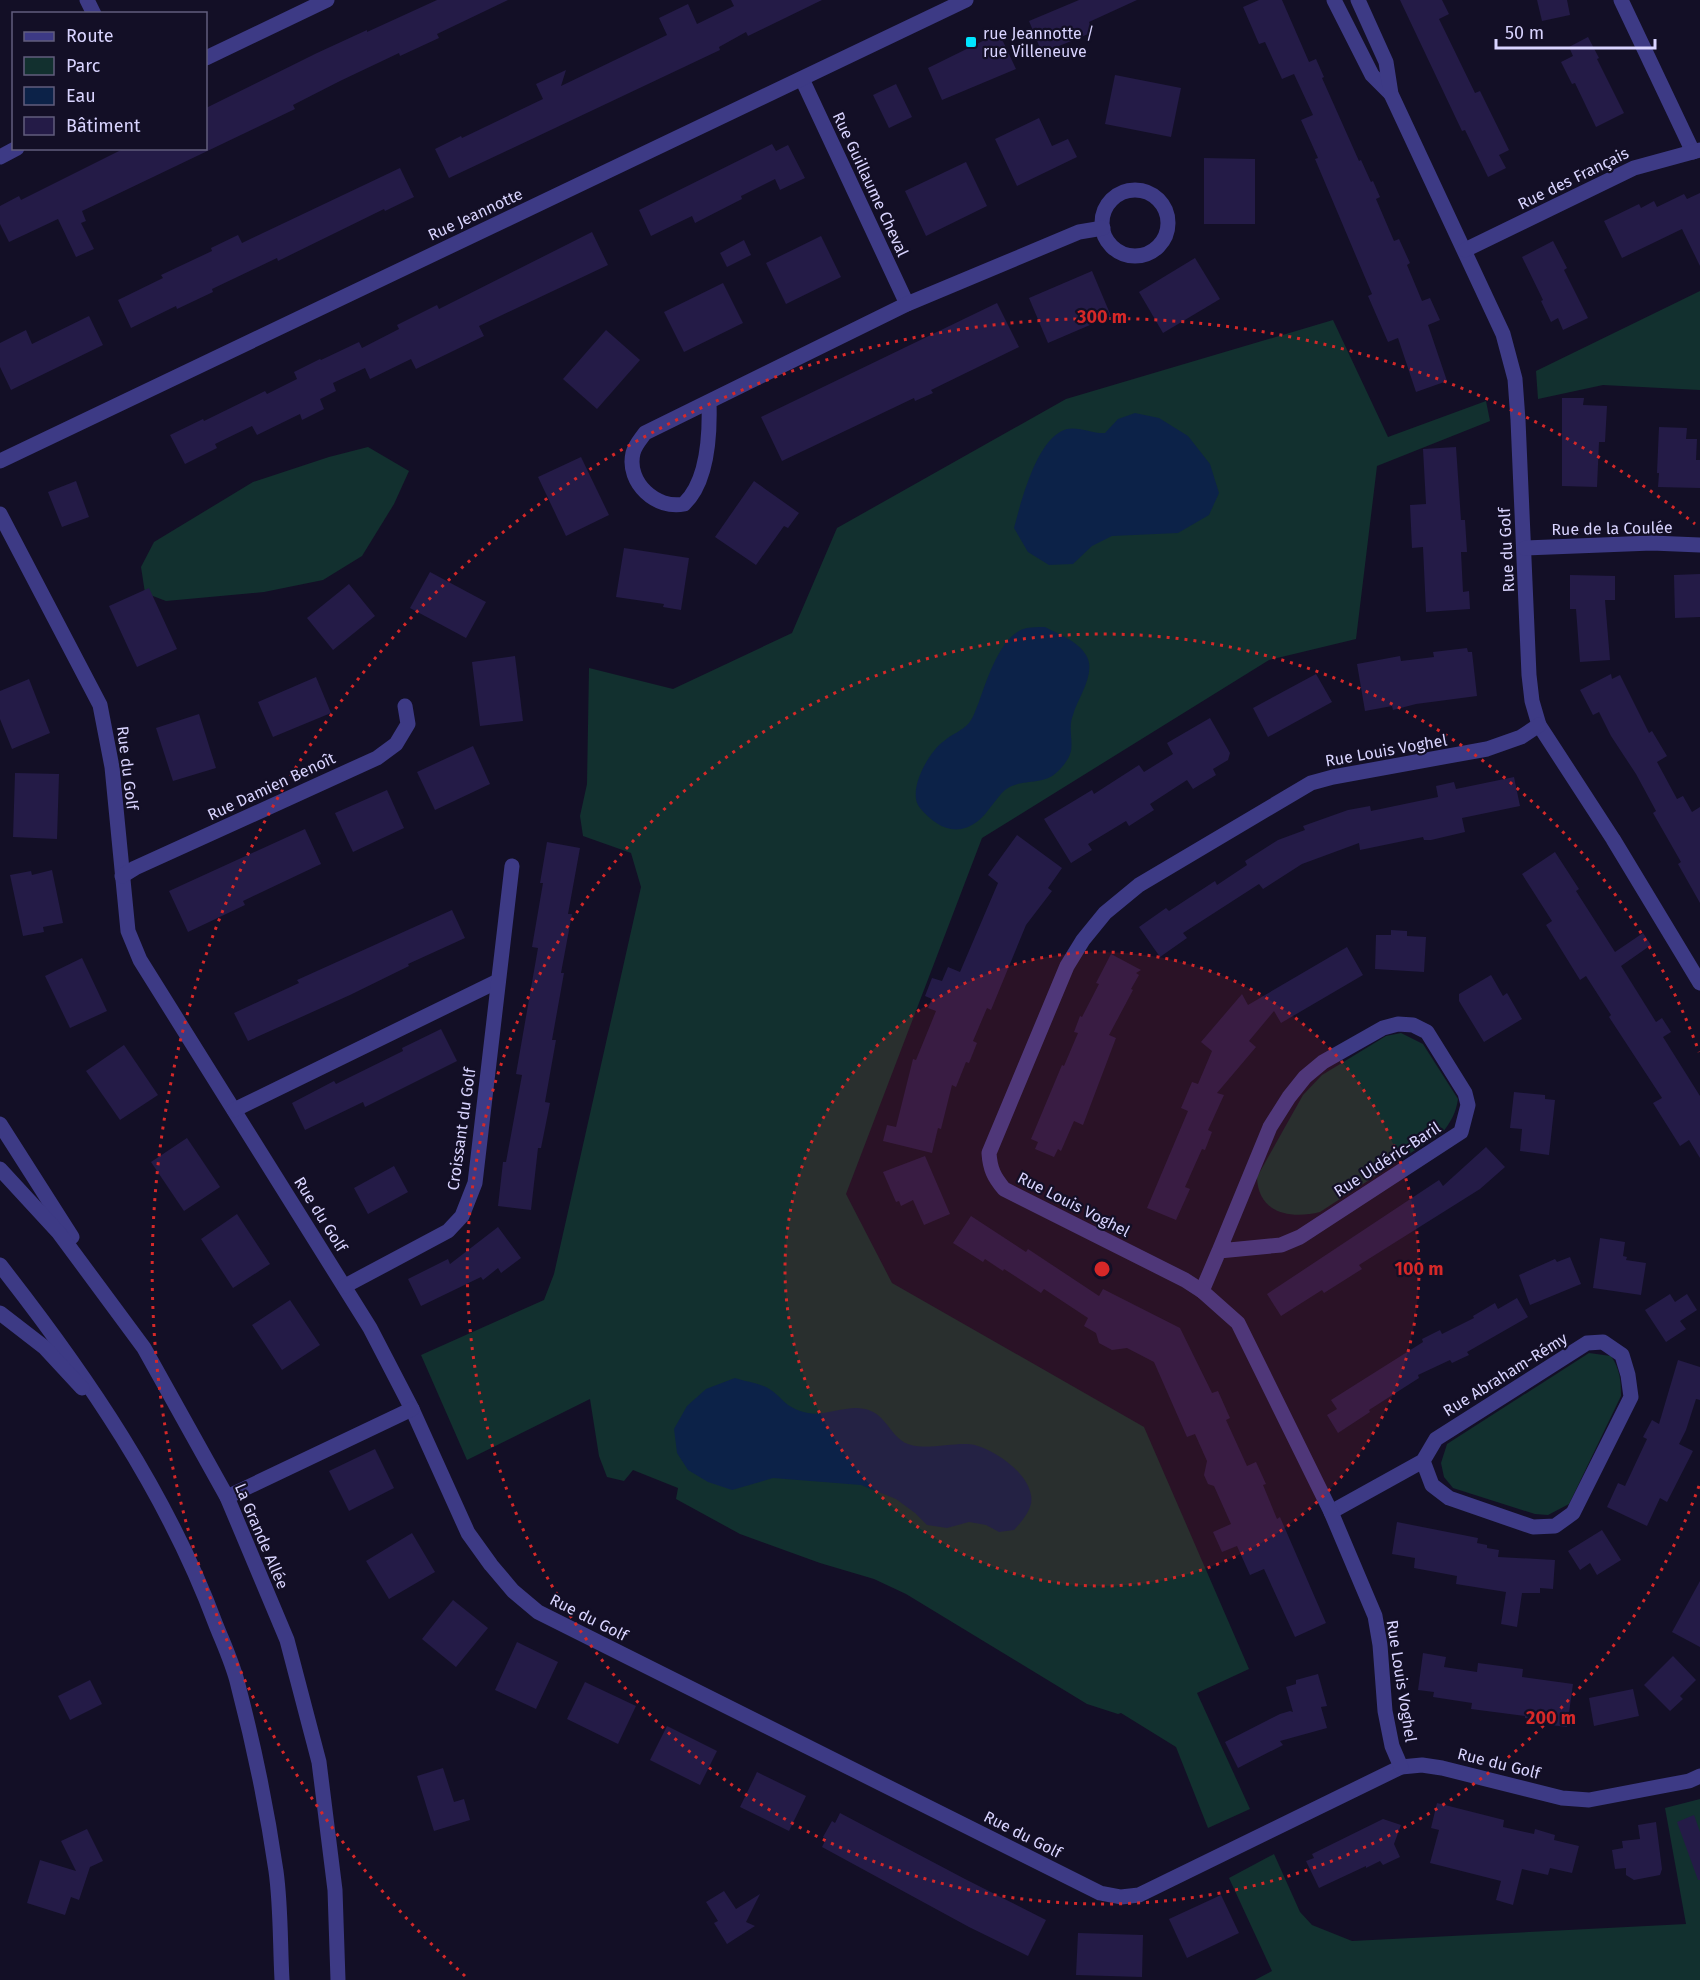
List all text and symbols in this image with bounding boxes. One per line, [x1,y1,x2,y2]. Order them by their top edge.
legend [12,12,207,150]
scale bar [1496,12,1655,50]
text: 50 m [1505,22,1544,44]
place label: rue Jeannotte / rue Villeneuve [983,24,1094,61]
text: Route [66,25,114,47]
marker: rue Jeannotte / rue Villeneuve [964,35,978,49]
text: Parc [66,55,101,77]
text: Eau [66,85,96,107]
street label: Rue Guillaume Cheval [829,109,913,260]
text: Bâtiment [66,115,141,137]
street label: Rue des Français [1515,143,1632,214]
street label: Rue Jeannotte [425,184,526,245]
text: 300 m [1076,306,1127,328]
street label: Rue du Golf [1495,506,1518,593]
street label: Rue de la Coulée [1551,518,1673,539]
street label: Rue du Golf [113,725,142,813]
street label: Rue Louis Voghel [1324,730,1449,771]
street label: Rue Damien Benoît [204,748,338,824]
street label: Croissant du Golf [443,1065,480,1192]
street label: Rue Uldéric-Baril [1330,1118,1444,1201]
street label: Rue Louis Voghel [1015,1168,1133,1241]
street label: Rue du Golf [290,1173,352,1257]
text: 100 m [1395,1258,1443,1280]
centre of rings [1092,1259,1112,1279]
street label: Rue Abraham-Rémy [1440,1328,1571,1420]
street label: La Grande Allée [231,1480,292,1592]
street label: Rue du Golf [547,1590,632,1646]
street label: Rue Louis Voghel [1382,1619,1421,1744]
text: 200 m [1526,1707,1576,1729]
street label: Rue du Golf [1456,1744,1544,1783]
street label: Rue du Golf [981,1807,1066,1863]

